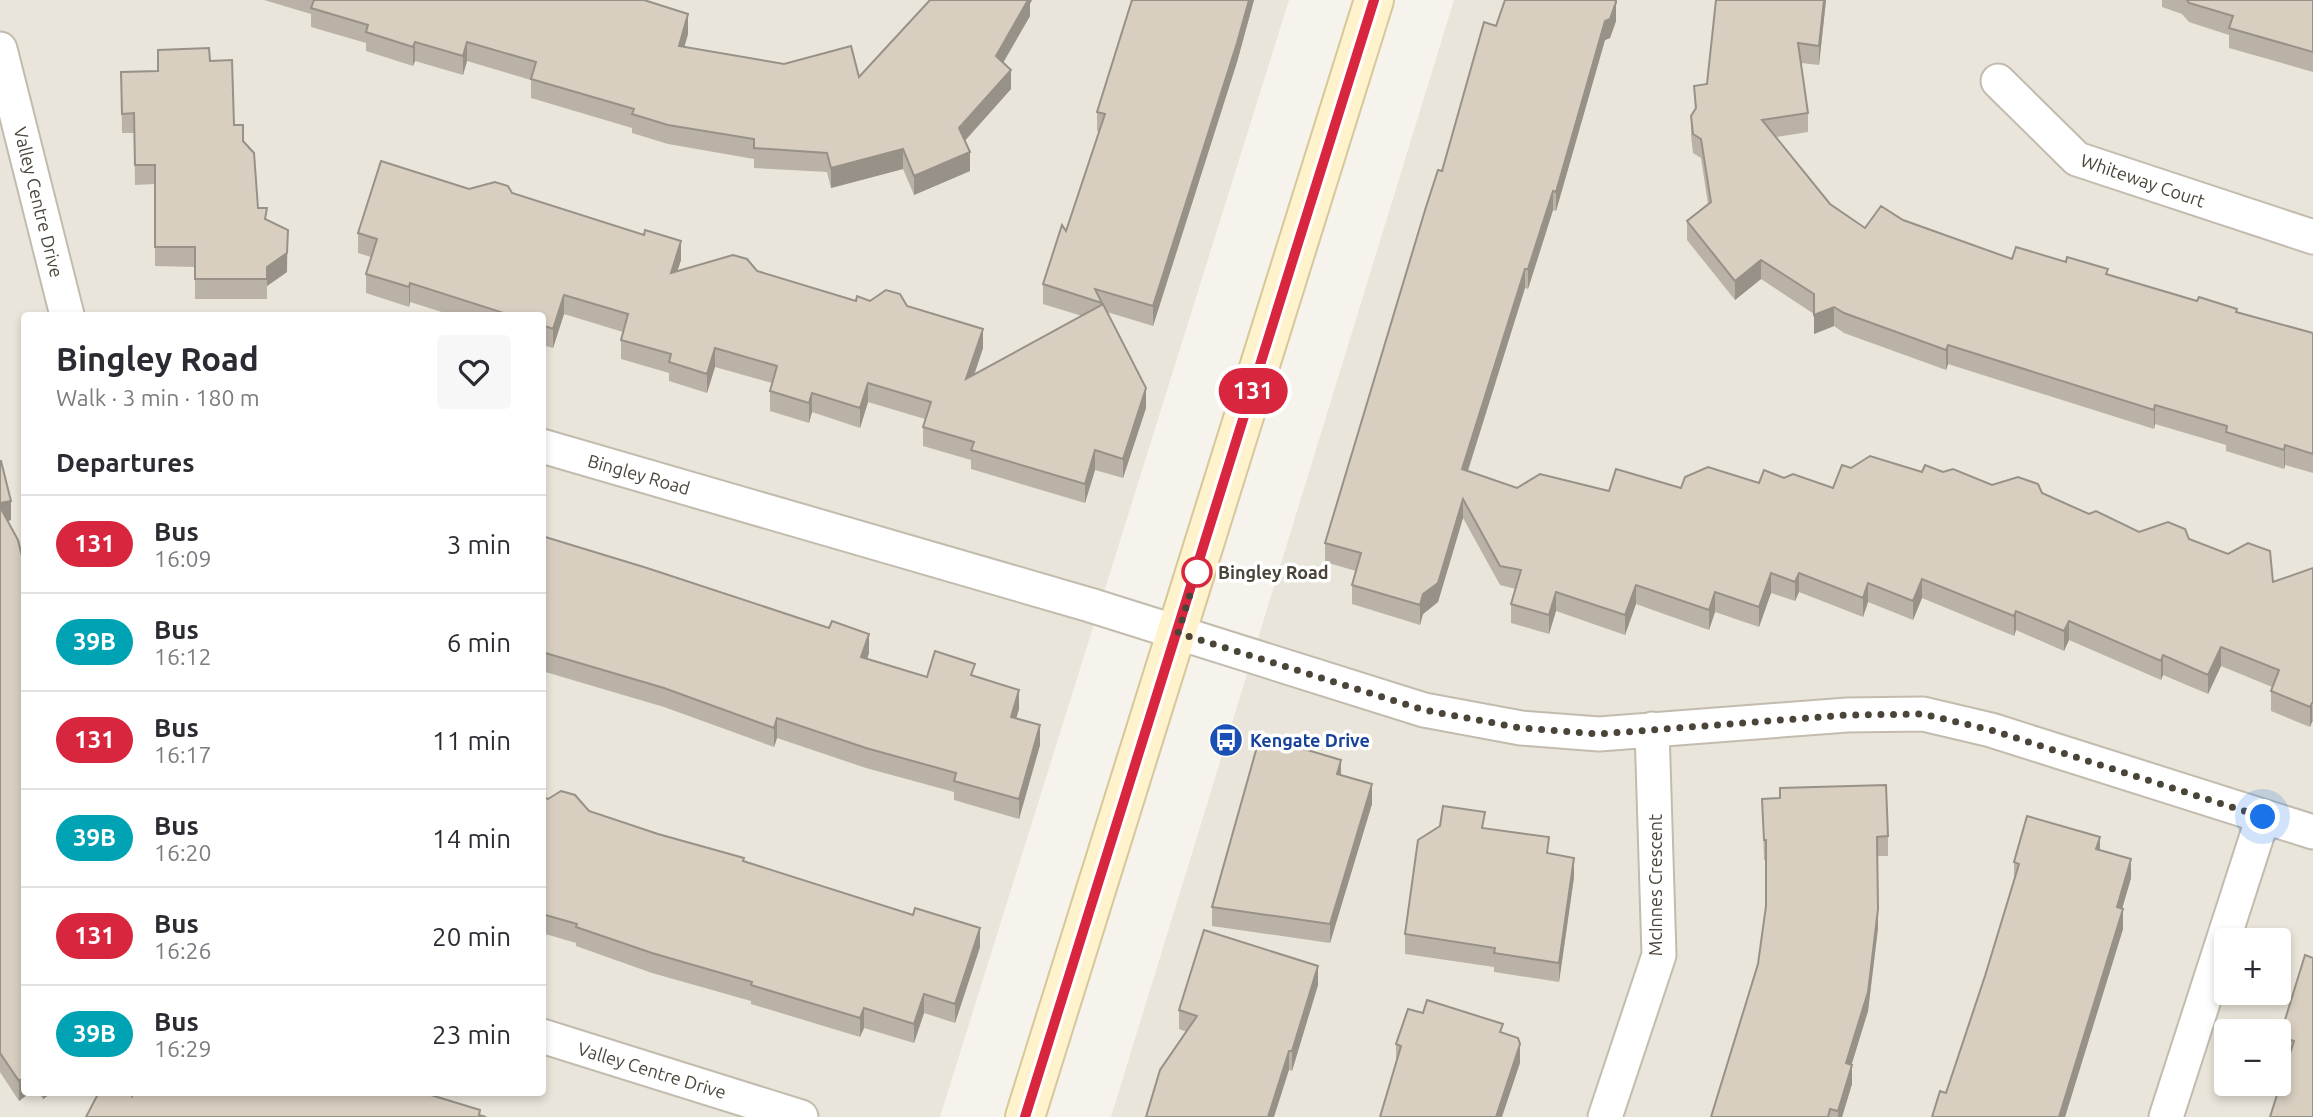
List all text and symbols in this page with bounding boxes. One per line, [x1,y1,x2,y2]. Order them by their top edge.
street label: Valley Centre Drive [11,125,67,279]
street label: Whiteway Court [2078,149,2208,211]
button: heart [437,335,511,409]
text: Bingley Road [56,340,259,377]
line badge: 131 [1213,368,1293,414]
text: 131 [1233,377,1273,404]
text: Walk · 3 min · 180 m [56,385,260,410]
text: Departures [56,448,194,477]
street label: Bingley Road [586,450,692,498]
text: Bus [154,517,199,546]
text: 131 [74,530,115,557]
text: 3 min [447,530,511,559]
text: 16:09 [154,546,212,571]
marker: Bingley Road [1182,557,1212,587]
place label: Bingley Road [1218,562,1329,582]
text: Bus [154,615,199,644]
text: 39B [73,628,116,655]
text: 6 min [447,628,511,657]
text: 16:12 [154,644,212,669]
text: Bus [154,713,199,742]
bus stop icon: Kengate Drive [1207,721,1245,759]
text: 131 [74,726,115,753]
text: 11 min [432,726,511,755]
place label: Kengate Drive [1250,730,1370,750]
text: 16:17 [154,742,212,767]
your location [2245,799,2280,834]
text: Bus [154,811,199,840]
street label: McInnes Crescent [1645,814,1665,956]
text: 39B [73,824,116,851]
text: 14 min [432,824,511,853]
text: 16:20 [154,840,212,865]
text: Bus [154,909,199,938]
text: 131 [74,922,115,949]
text: 20 min [432,922,511,951]
map controls [2214,928,2291,1096]
button: + [2214,928,2291,1005]
text: 16:26 [154,938,212,963]
text: Bus [154,1007,199,1036]
button: − [2214,1019,2291,1096]
text: 39B [73,1020,116,1047]
text: 23 min [432,1020,511,1049]
text: 16:29 [154,1036,212,1061]
street label: Valley Centre Drive [575,1038,729,1102]

